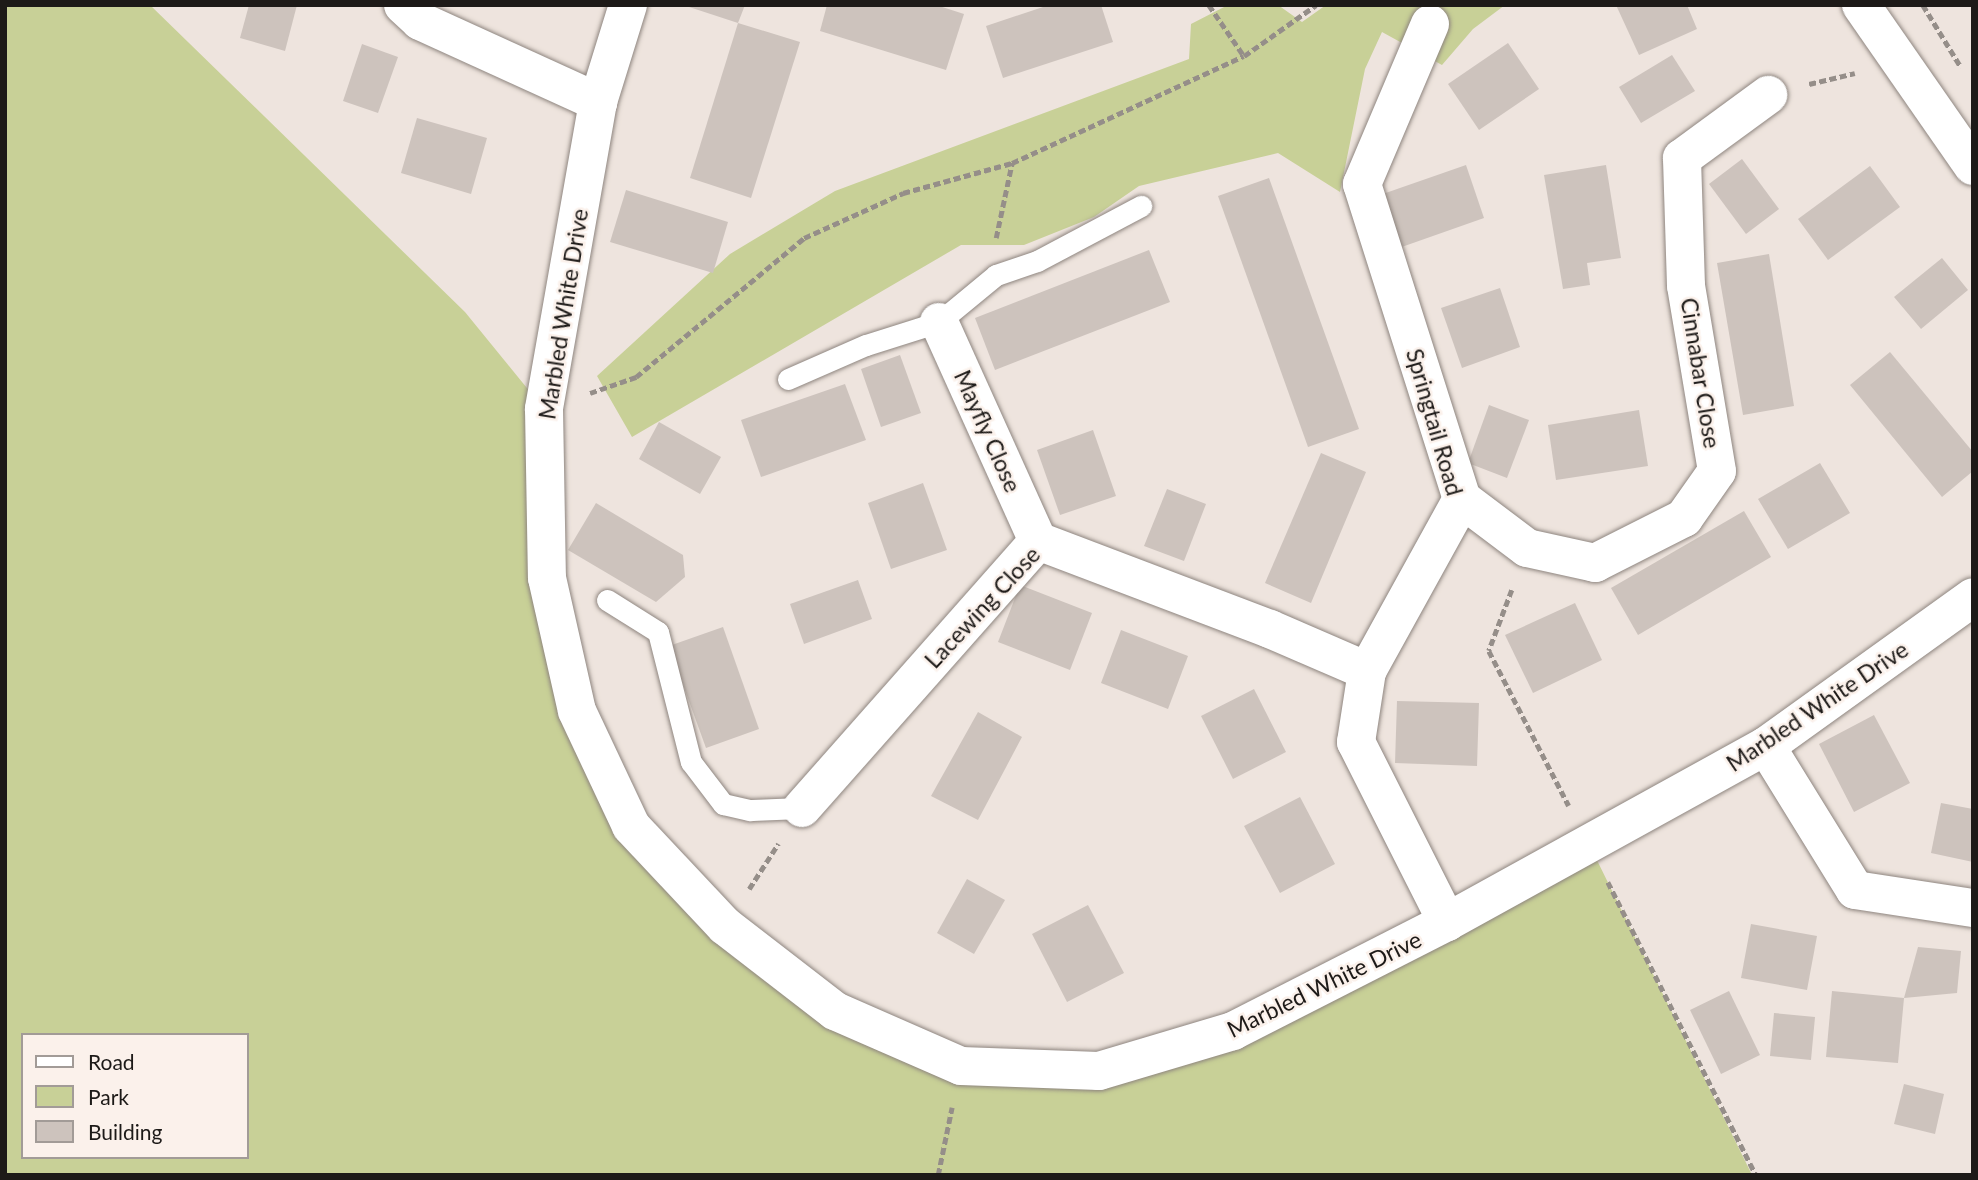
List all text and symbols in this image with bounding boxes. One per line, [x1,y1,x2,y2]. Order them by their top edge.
street label: Marbled White Drive [533,207,593,421]
street label: Cinnabar Close [1675,296,1727,450]
street label: Springtail Road [1401,345,1469,499]
street label: Mayfly Close [949,365,1027,497]
street label: Lacewing Close [919,540,1045,674]
street label: Marbled White Drive [1721,635,1913,777]
street label: Marbled White Drive [1222,925,1426,1043]
legend [21,1033,248,1159]
text: Road [88,1049,135,1074]
text: Park [88,1084,129,1109]
text: Building [88,1119,163,1144]

